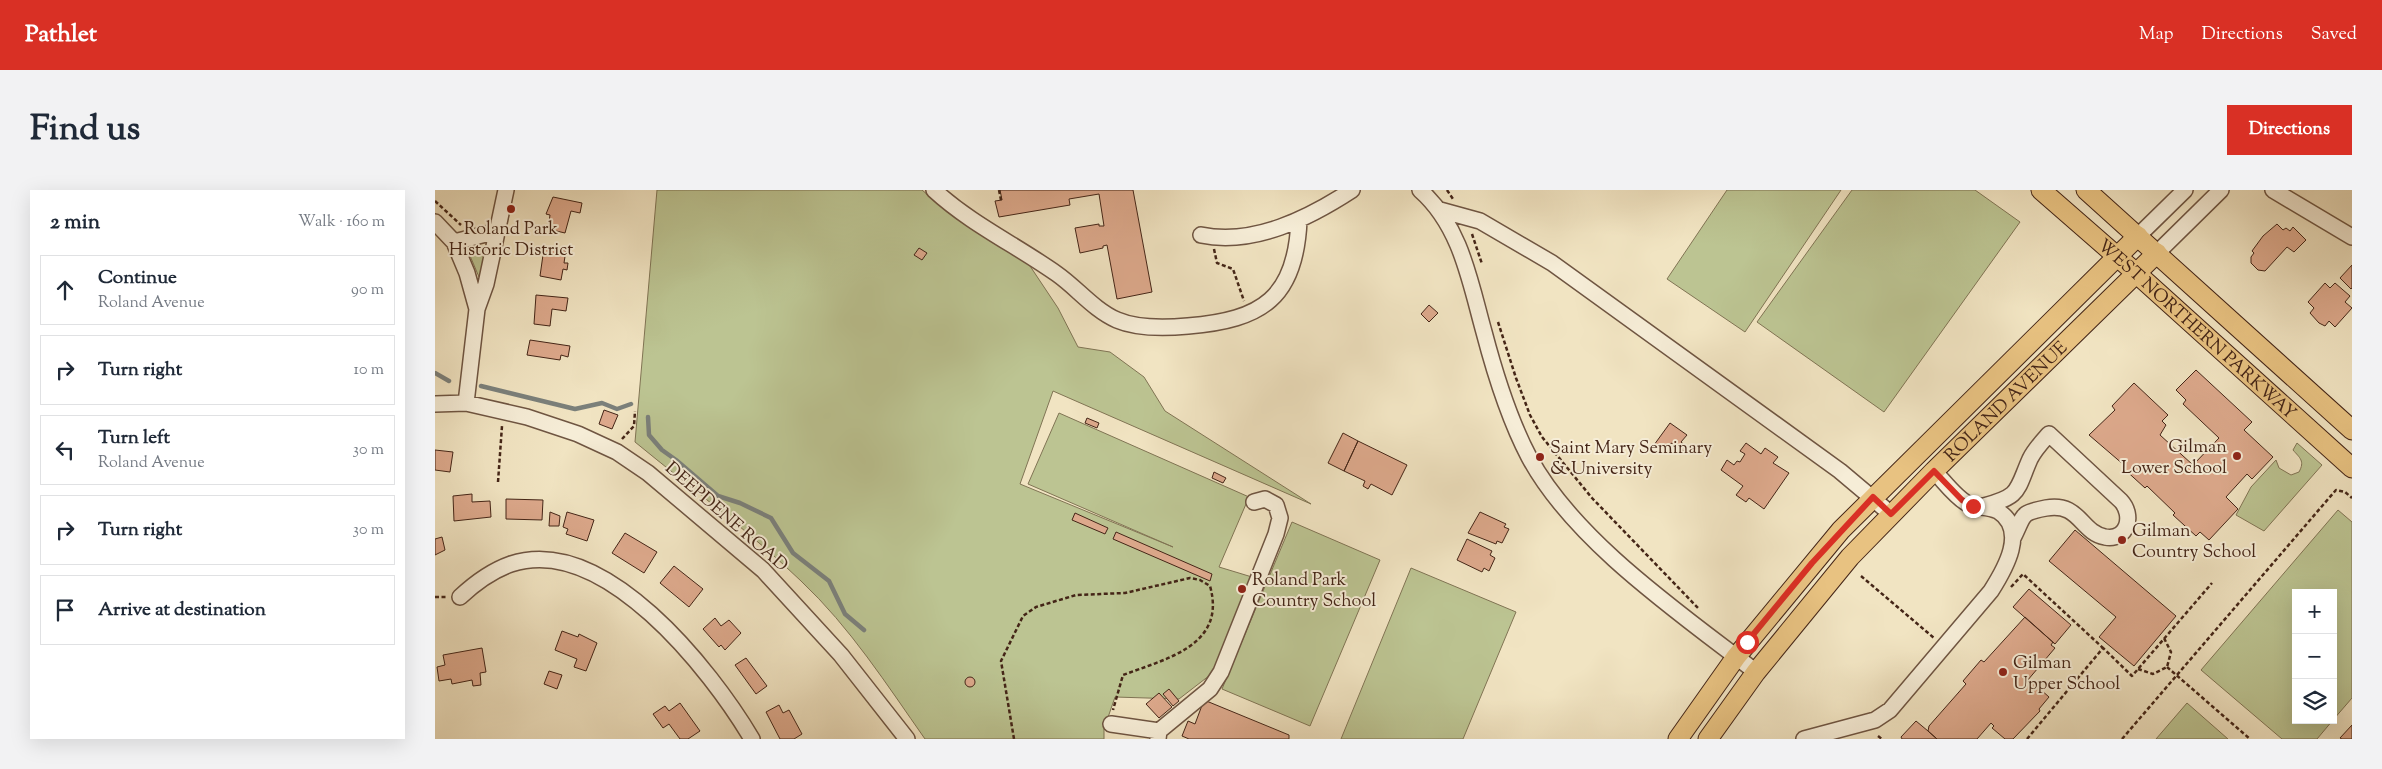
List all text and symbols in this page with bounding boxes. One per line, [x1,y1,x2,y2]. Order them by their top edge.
text: Pathlet [25,18,97,52]
text: Map [2139,22,2174,48]
text: Directions [2202,22,2283,48]
text: Saved [2311,22,2357,48]
text: Find us [30,105,140,156]
button: Directions [2227,105,2352,155]
marker: Roland Park Historic District [505,203,517,215]
text: 2 min [50,208,100,238]
text: Walk · 160 m [298,211,385,234]
place label: Roland Park Historic District [449,217,573,264]
street label: WEST NORTHERN PARKWAY [2091,234,2301,427]
text: Continue [98,265,177,292]
icon: ahead [51,276,79,304]
text: 90 m [351,279,384,302]
text: Roland Avenue [98,292,205,315]
street label: ROLAND AVENUE [1939,336,2074,469]
icon: right [51,356,79,384]
text: Turn right [98,357,182,384]
text: 10 m [354,359,384,382]
text: Turn left [98,425,170,452]
place label: Gilman Lower School [2121,435,2227,482]
icon: left [51,436,79,464]
place label: Saint Mary Seminary & University [1550,436,1712,483]
text: 30 m [353,439,384,462]
marker: Gilman Lower School [2231,450,2243,462]
marker: Saint Mary Seminary & University [1534,451,1546,463]
text: Roland Avenue [98,452,205,475]
street label: DEEPDENE ROAD [658,456,793,579]
route end [1962,495,1985,518]
icon: right [51,516,79,544]
text: Turn right [98,517,182,544]
text: 30 m [353,519,384,542]
place label: Gilman Country School [2132,519,2256,566]
marker: Gilman Country School [2116,534,2128,546]
place label: Roland Park Country School [1252,568,1376,615]
marker: Roland Park Country School [1236,583,1248,595]
map controls [2292,589,2337,724]
button: + [2292,589,2337,634]
icon: arrive [51,596,79,624]
text: Arrive at destination [98,597,266,624]
route start [1736,631,1759,654]
button: − [2292,634,2337,679]
place label: Gilman Upper School [2013,651,2120,698]
marker: Gilman Upper School [1997,666,2009,678]
button: layers [2292,679,2337,724]

